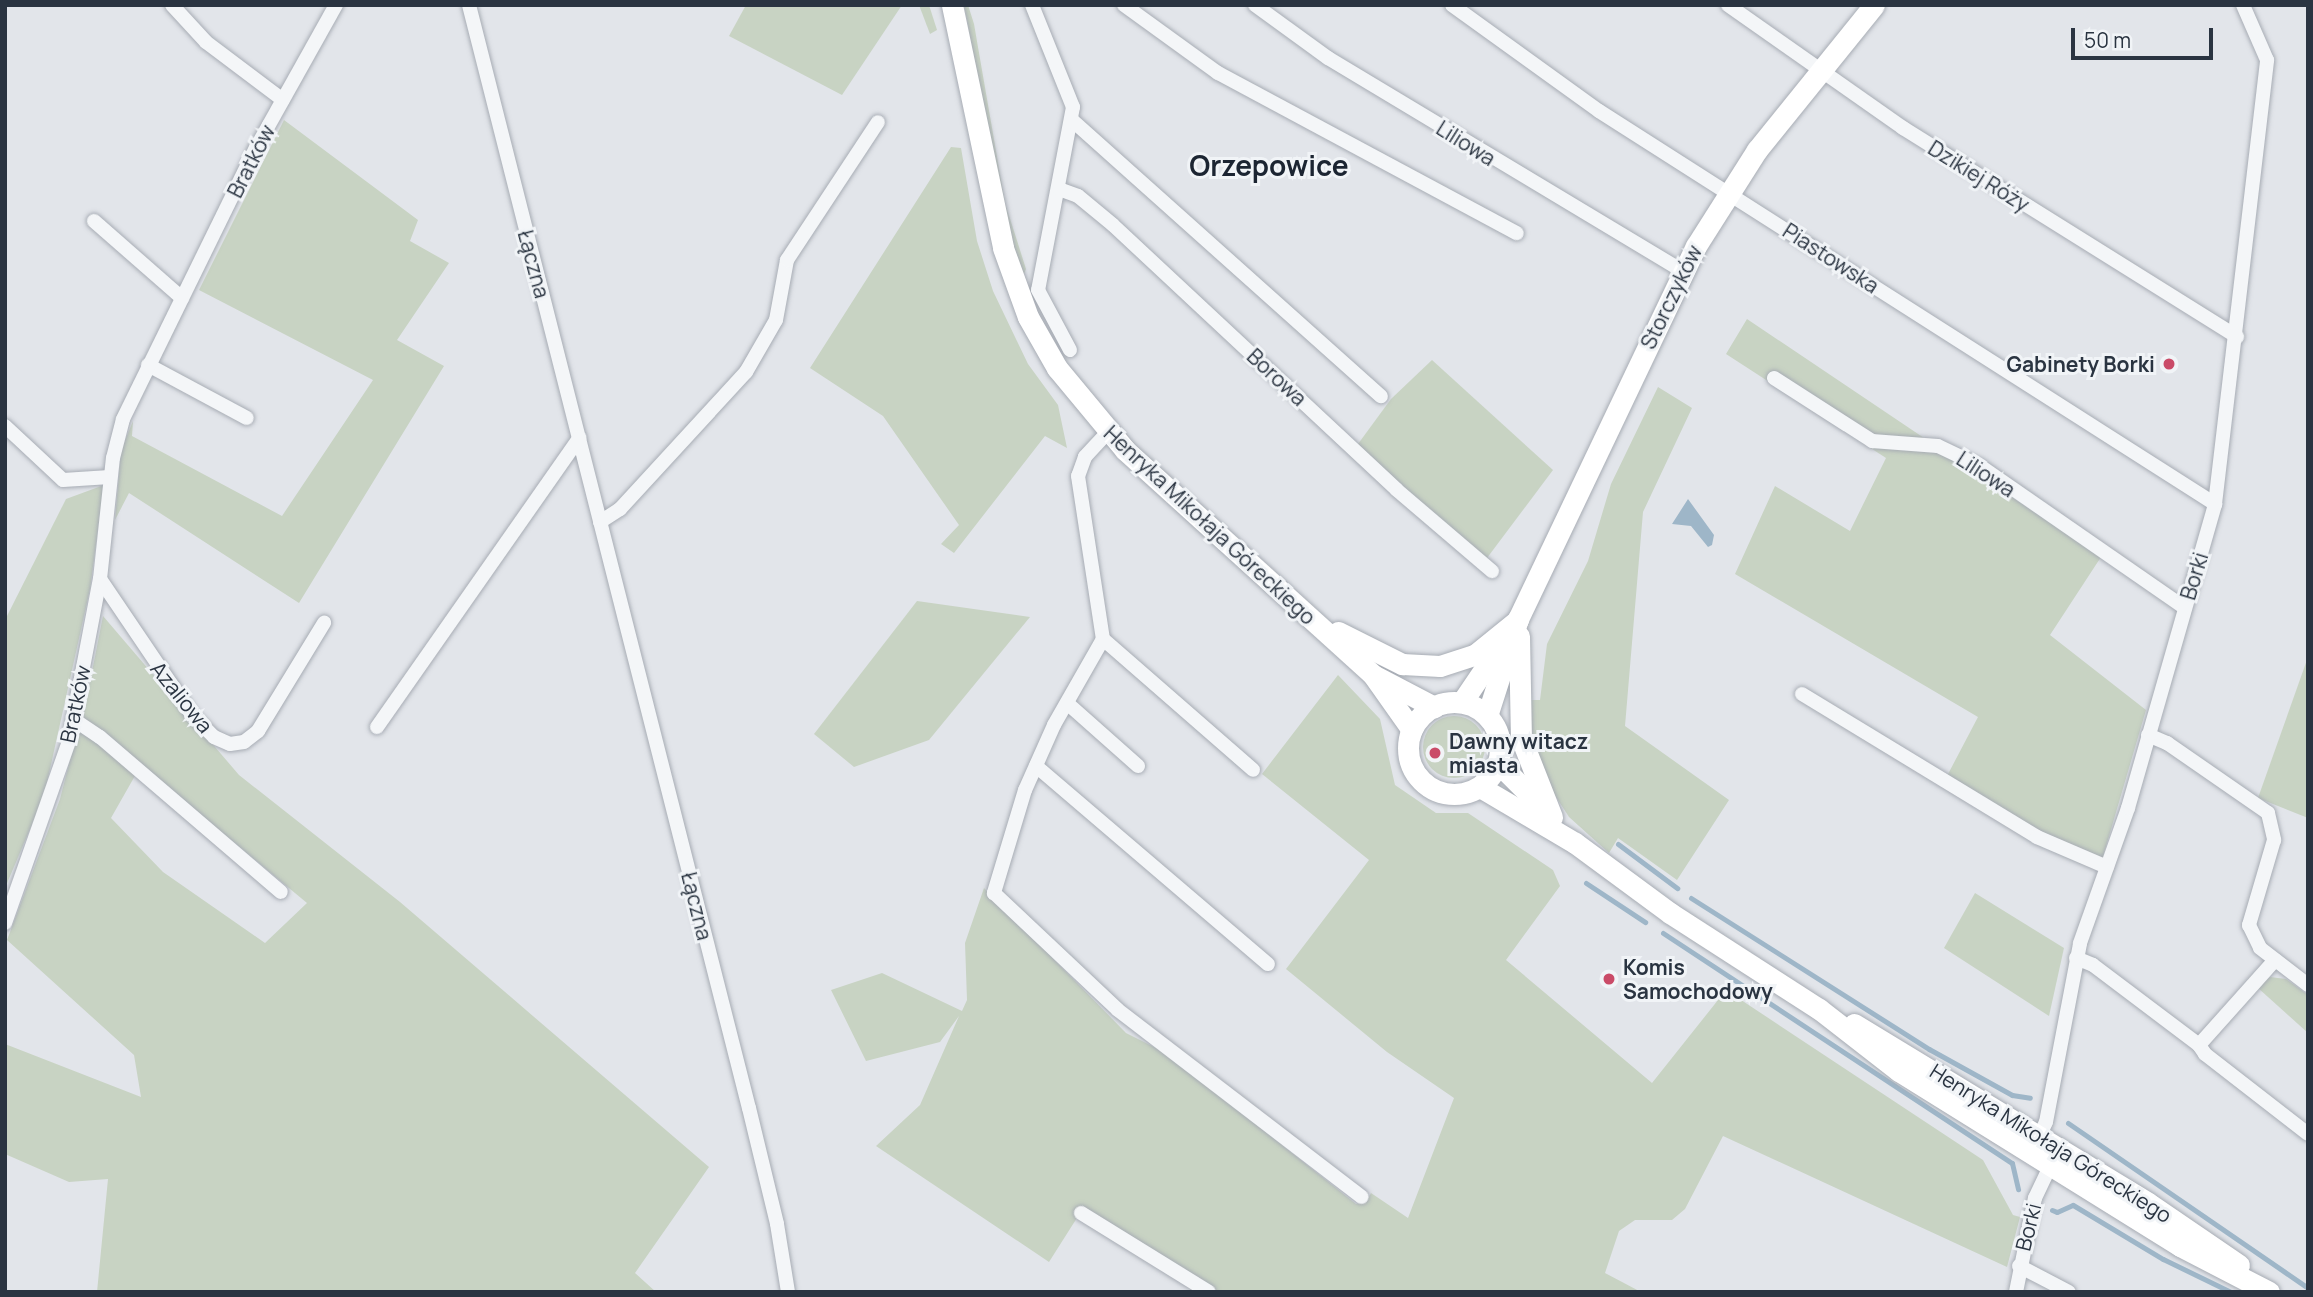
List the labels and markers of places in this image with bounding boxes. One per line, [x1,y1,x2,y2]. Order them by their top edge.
place label: Gabinety Borki [2007,351,2155,377]
marker: Gabinety Borki [2161,356,2177,372]
place label: Dawny witacz miasta [1449,728,1588,778]
marker: Dawny witacz miasta [1427,745,1443,761]
place label: Komis Samochodowy [1623,954,1773,1004]
marker: Komis Samochodowy [1601,971,1617,987]

